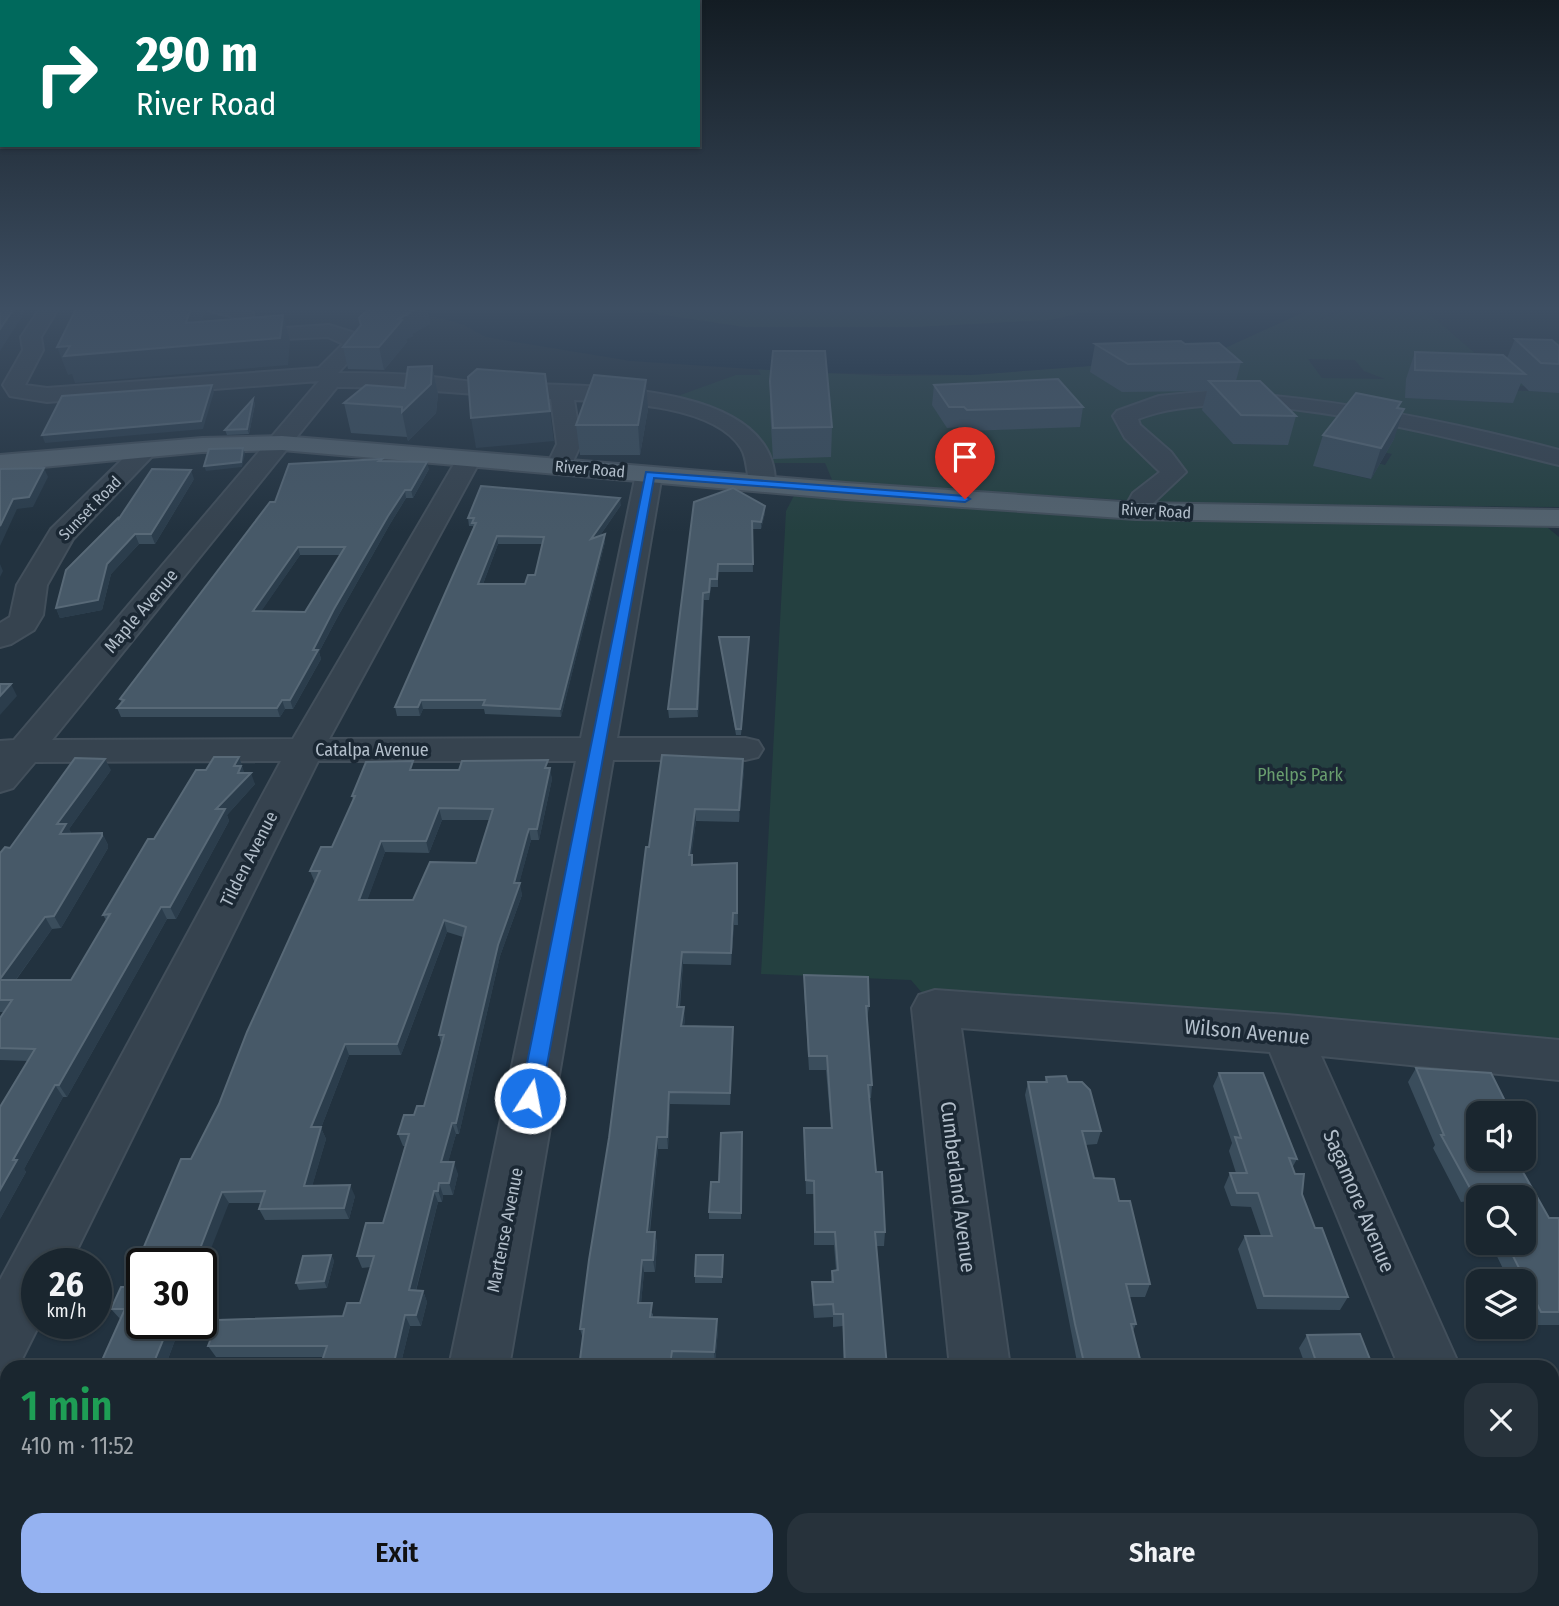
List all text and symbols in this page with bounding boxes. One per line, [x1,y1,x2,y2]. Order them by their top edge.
text: 290 m [136,25,258,84]
icon: right [21,28,112,119]
text: River Road [136,85,276,123]
pin [935,427,995,499]
icon: arrive [946,438,984,476]
street label: River Road [554,456,626,482]
street label: Sunset Road [55,472,125,544]
street label: River Road [1120,500,1192,522]
street label: Maple Avenue [99,564,183,658]
street label: Catalpa Avenue [315,739,429,761]
park label: Phelps Park [1257,764,1343,786]
street label: Tilden Avenue [216,808,282,910]
street label: Wilson Avenue [1183,1014,1311,1050]
position arrow [493,1061,567,1135]
street label: Cumberland Avenue [935,1100,981,1274]
map controls [1466,1101,1536,1339]
button: sound [1466,1101,1536,1171]
street label: Sagamore Avenue [1317,1126,1401,1276]
street label: Martense Avenue [482,1166,528,1294]
button: search [1466,1185,1536,1255]
speed limit sign: 30 [126,1248,217,1339]
text: 26 [49,1263,84,1305]
button: layers [1466,1269,1536,1339]
text: km/h [46,1300,87,1322]
text: 1 min [21,1381,112,1431]
button: close [1464,1383,1538,1457]
text: 410 m · 11:52 [21,1432,134,1460]
button: Exit [21,1513,773,1593]
button: Share [787,1513,1538,1593]

